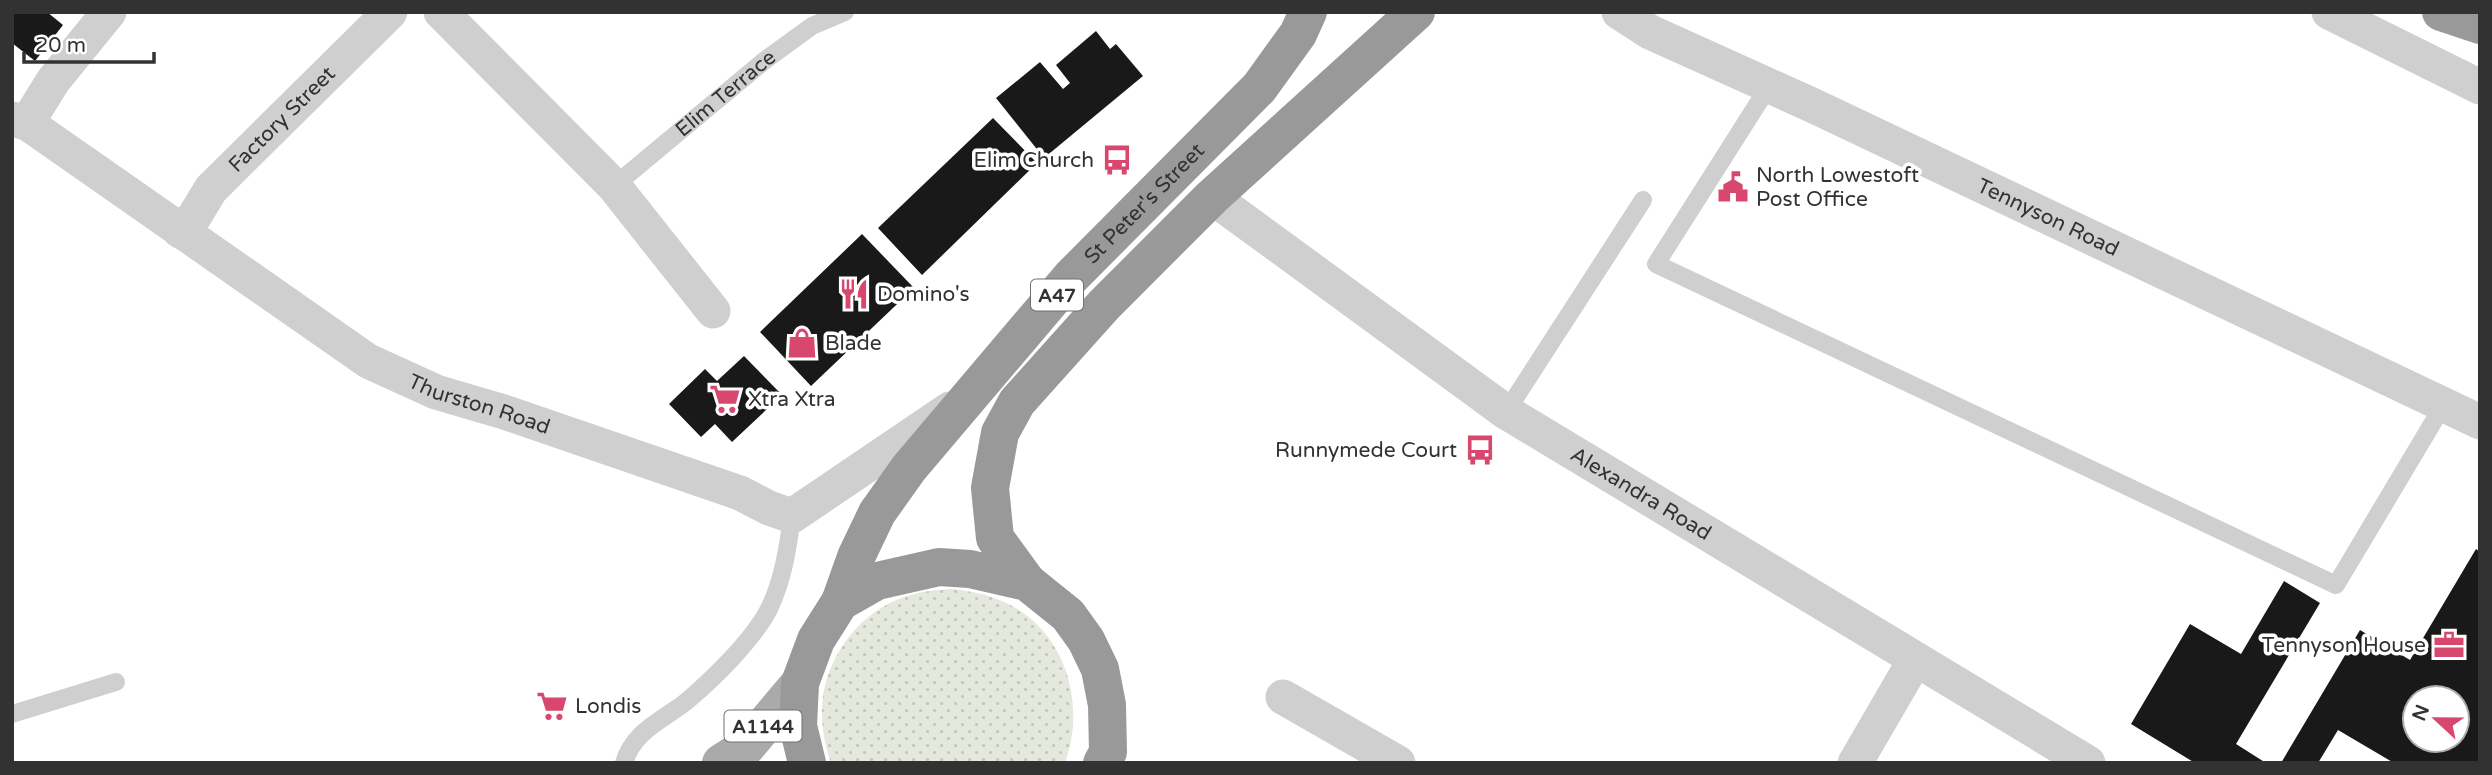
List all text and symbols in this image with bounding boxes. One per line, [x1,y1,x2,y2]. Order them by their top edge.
scale bar [24,21,154,65]
text: 20 m [35,33,86,58]
street label: Elim Terrace [671,45,781,142]
street label: Factory Street [224,61,341,177]
street label: St Peter's Street [1079,138,1210,269]
bus stop icon: Elim Church [1100,143,1134,177]
place label: Elim Church [974,148,1094,173]
place label: North Lowestoft Post Office [1756,163,1919,212]
public building icon: North Lowestoft Post Office [1716,170,1750,204]
street label: Tennyson Road [1973,173,2123,262]
restaurant icon: Domino's [837,277,871,311]
road number: A47 [1031,280,1083,310]
place label: Domino's [877,282,970,307]
shop icon: Blade [785,326,819,360]
place label: Blade [825,331,882,356]
street label: Thurston Road [404,369,553,440]
supermarket icon: Xtra Xtra [708,382,742,416]
place label: Xtra Xtra [748,387,836,412]
bus stop icon: Runnymede Court [1463,433,1497,467]
place label: Runnymede Court [1275,438,1457,463]
street label: Alexandra Road [1566,442,1716,546]
office icon: Tennyson House [2432,628,2466,662]
place label: Tennyson House [2262,633,2426,658]
north arrow [2401,684,2471,754]
supermarket icon: Londis [535,689,569,723]
place label: Londis [575,694,641,719]
text: N [2408,702,2434,724]
road number: A1144 [724,710,802,741]

